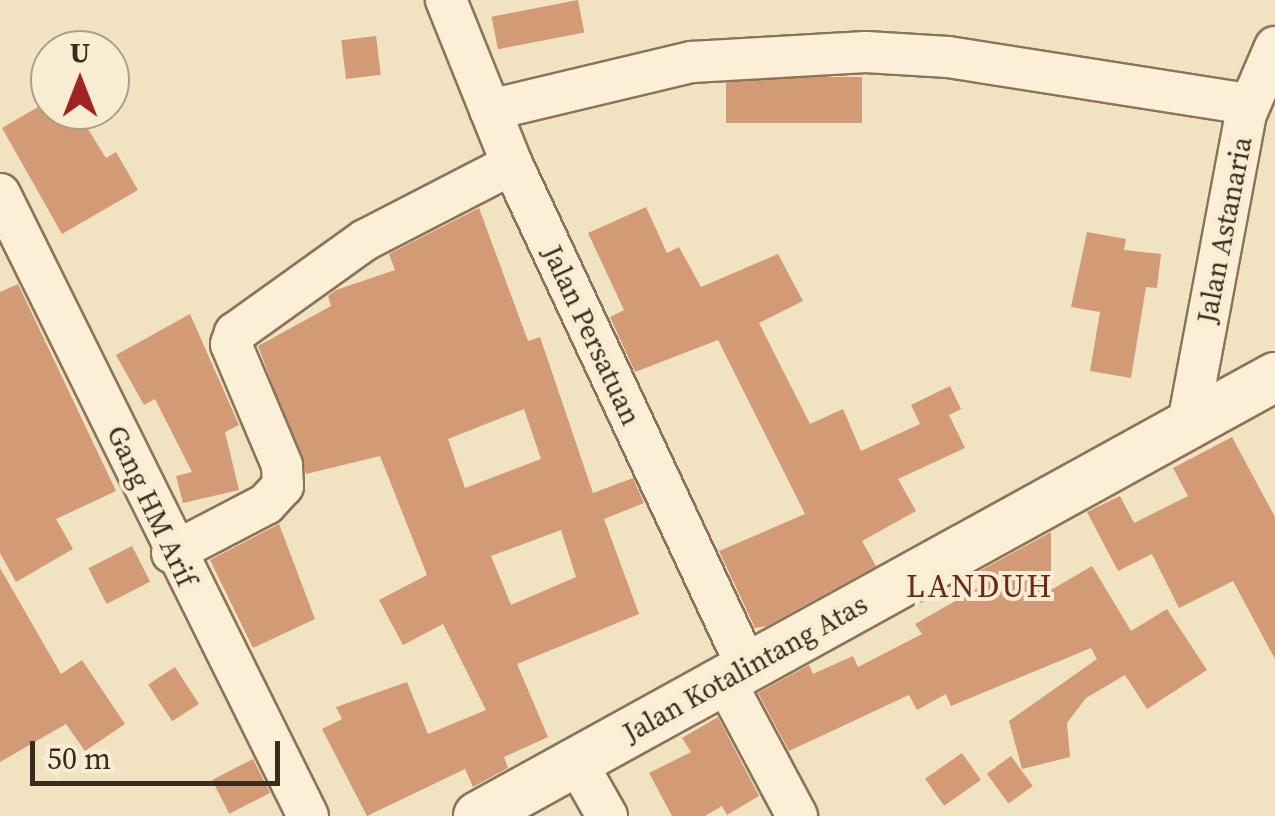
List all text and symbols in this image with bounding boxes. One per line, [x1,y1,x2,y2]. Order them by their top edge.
north arrow [30,30,130,130]
text: U [70,33,90,71]
street label: Jalan Astanaria [1189,134,1259,326]
street label: Jalan Persatuan [536,240,648,430]
street label: Gang HM Arif [100,420,204,592]
district label: LANDUH [906,567,1054,605]
street label: Jalan Kotalintang Atas [617,587,873,749]
scale bar [35,721,285,783]
text: 50 m [47,738,111,779]

